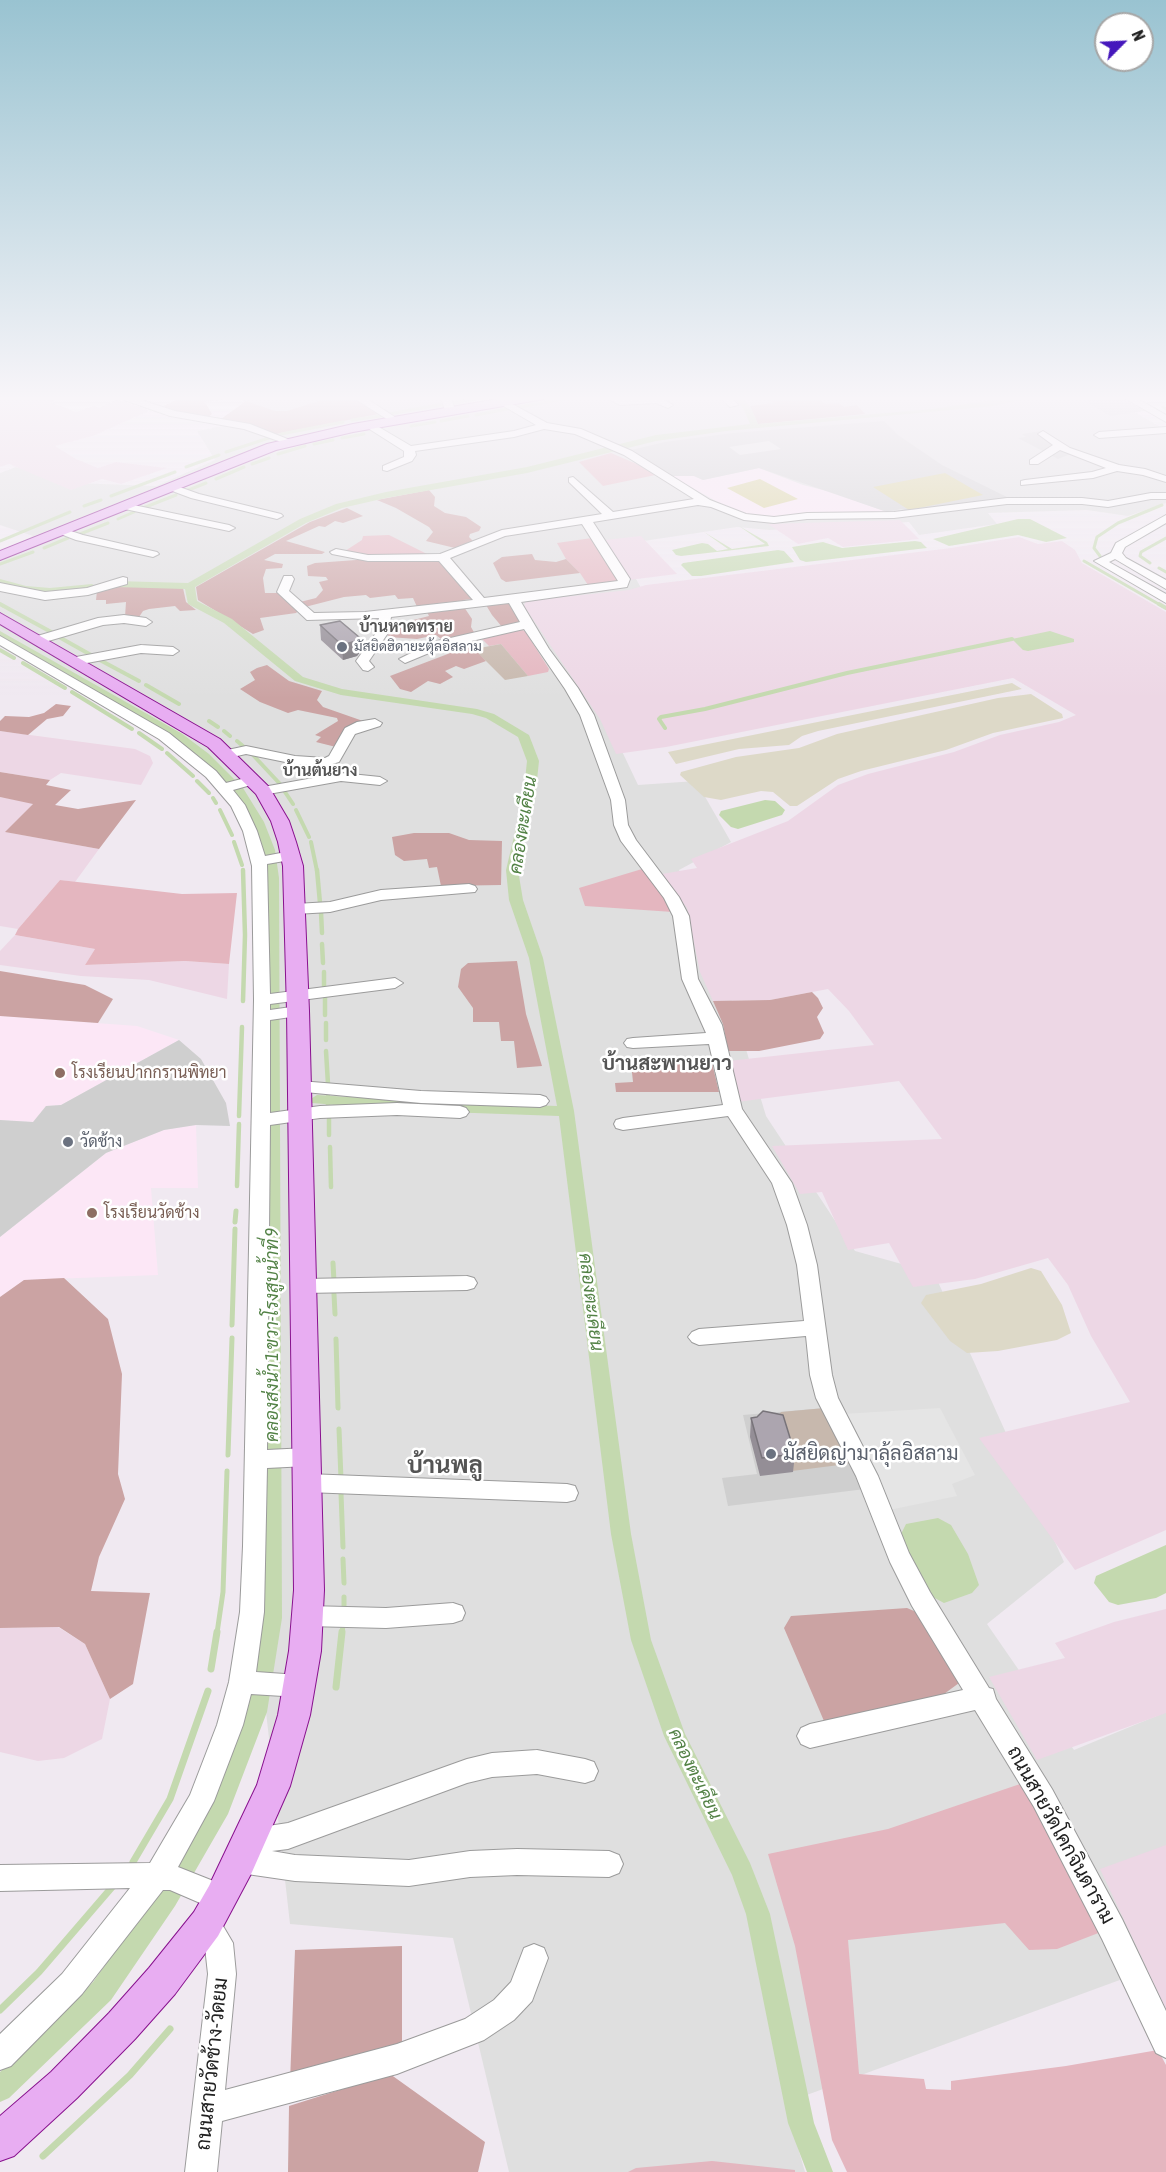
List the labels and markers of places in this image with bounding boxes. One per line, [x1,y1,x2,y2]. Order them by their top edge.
place label: มัสยิดฮิดายะตุ้ลอิสลาม [354,639,482,655]
marker: มัสยิดฮิดายะตุ้ลอิสลาม [335,640,349,654]
place label: โรงเรียนปากกรานพิทยา [72,1063,226,1083]
marker: โรงเรียนปากกรานพิทยา [53,1066,67,1080]
place label: วัดช้าง [80,1132,122,1152]
marker: วัดช้าง [61,1135,75,1149]
place label: โรงเรียนวัดช้าง [104,1203,200,1223]
marker: โรงเรียนวัดช้าง [85,1206,99,1220]
place label: มัสยิดญ่ามาลุ้ลอิสลาม [783,1442,959,1466]
marker: มัสยิดญ่ามาลุ้ลอิสลาม [764,1447,778,1461]

